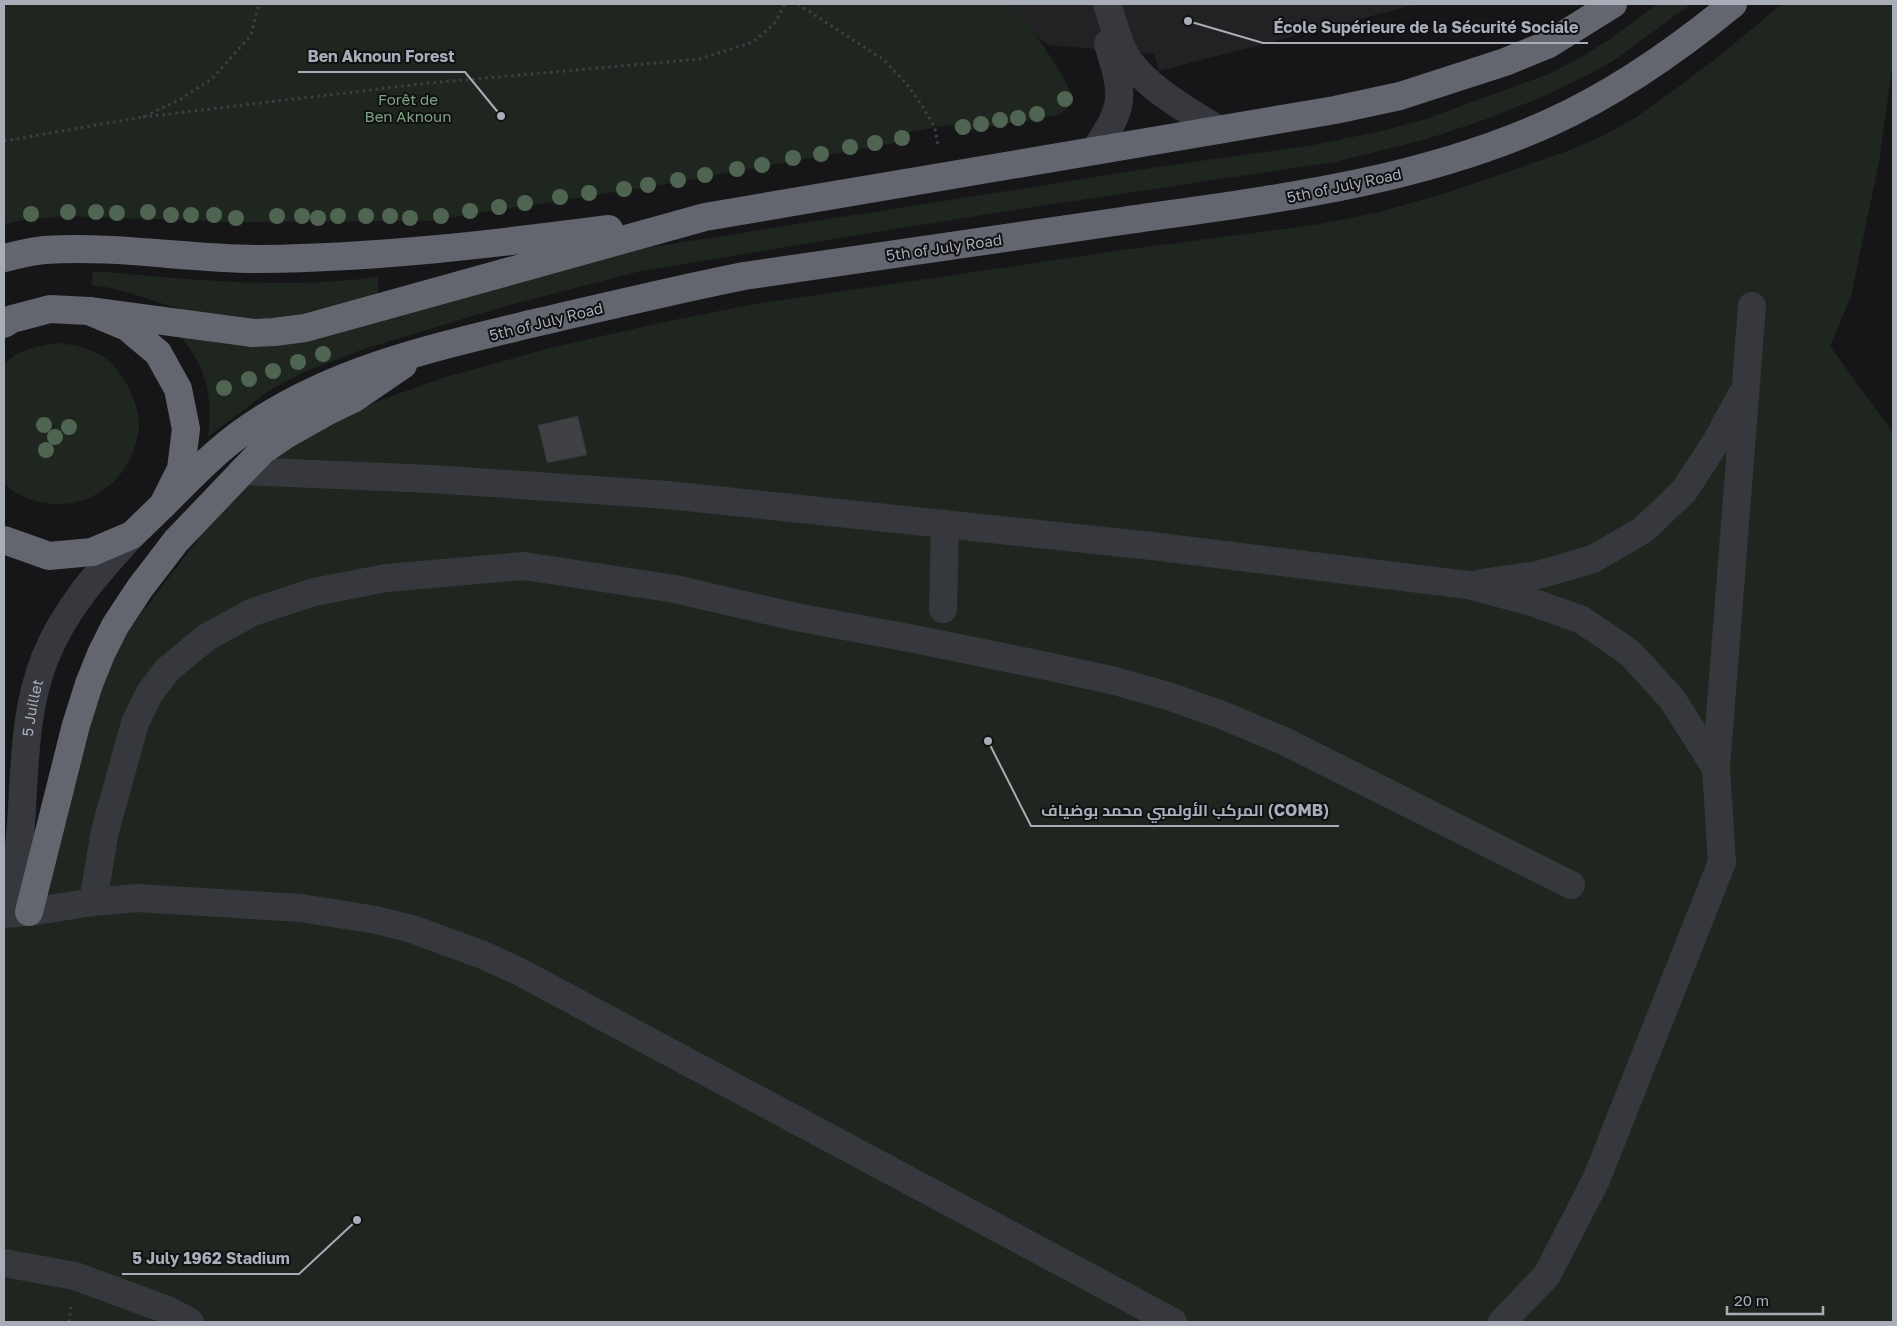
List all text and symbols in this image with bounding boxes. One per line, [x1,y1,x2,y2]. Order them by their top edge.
callout: École Supérieure de la Sécurité Sociale [1263,12,1588,43]
text: École Supérieure de la Sécurité Sociale [1273,17,1579,37]
callout: Ben Aknoun Forest [298,41,465,72]
text: Ben Aknoun Forest [307,46,455,66]
park label: Forêt de Ben Aknoun [365,90,451,125]
street label: 5th of July Road [1285,164,1403,206]
street label: 5th of July Road [885,230,1003,264]
street label: 5th of July Road [487,298,605,344]
street label: 5 Juillet [18,677,46,737]
callout: المركب الأولمبي محمد بوضياف (COMB) [1031,795,1339,826]
text: المركب الأولمبي محمد بوضياف (COMB) [1041,800,1329,823]
callout: 5 July 1962 Stadium [122,1243,299,1274]
text: 5 July 1962 Stadium [132,1248,290,1268]
scale bar [1727,1284,1823,1316]
text: 20 m [1734,1291,1769,1309]

